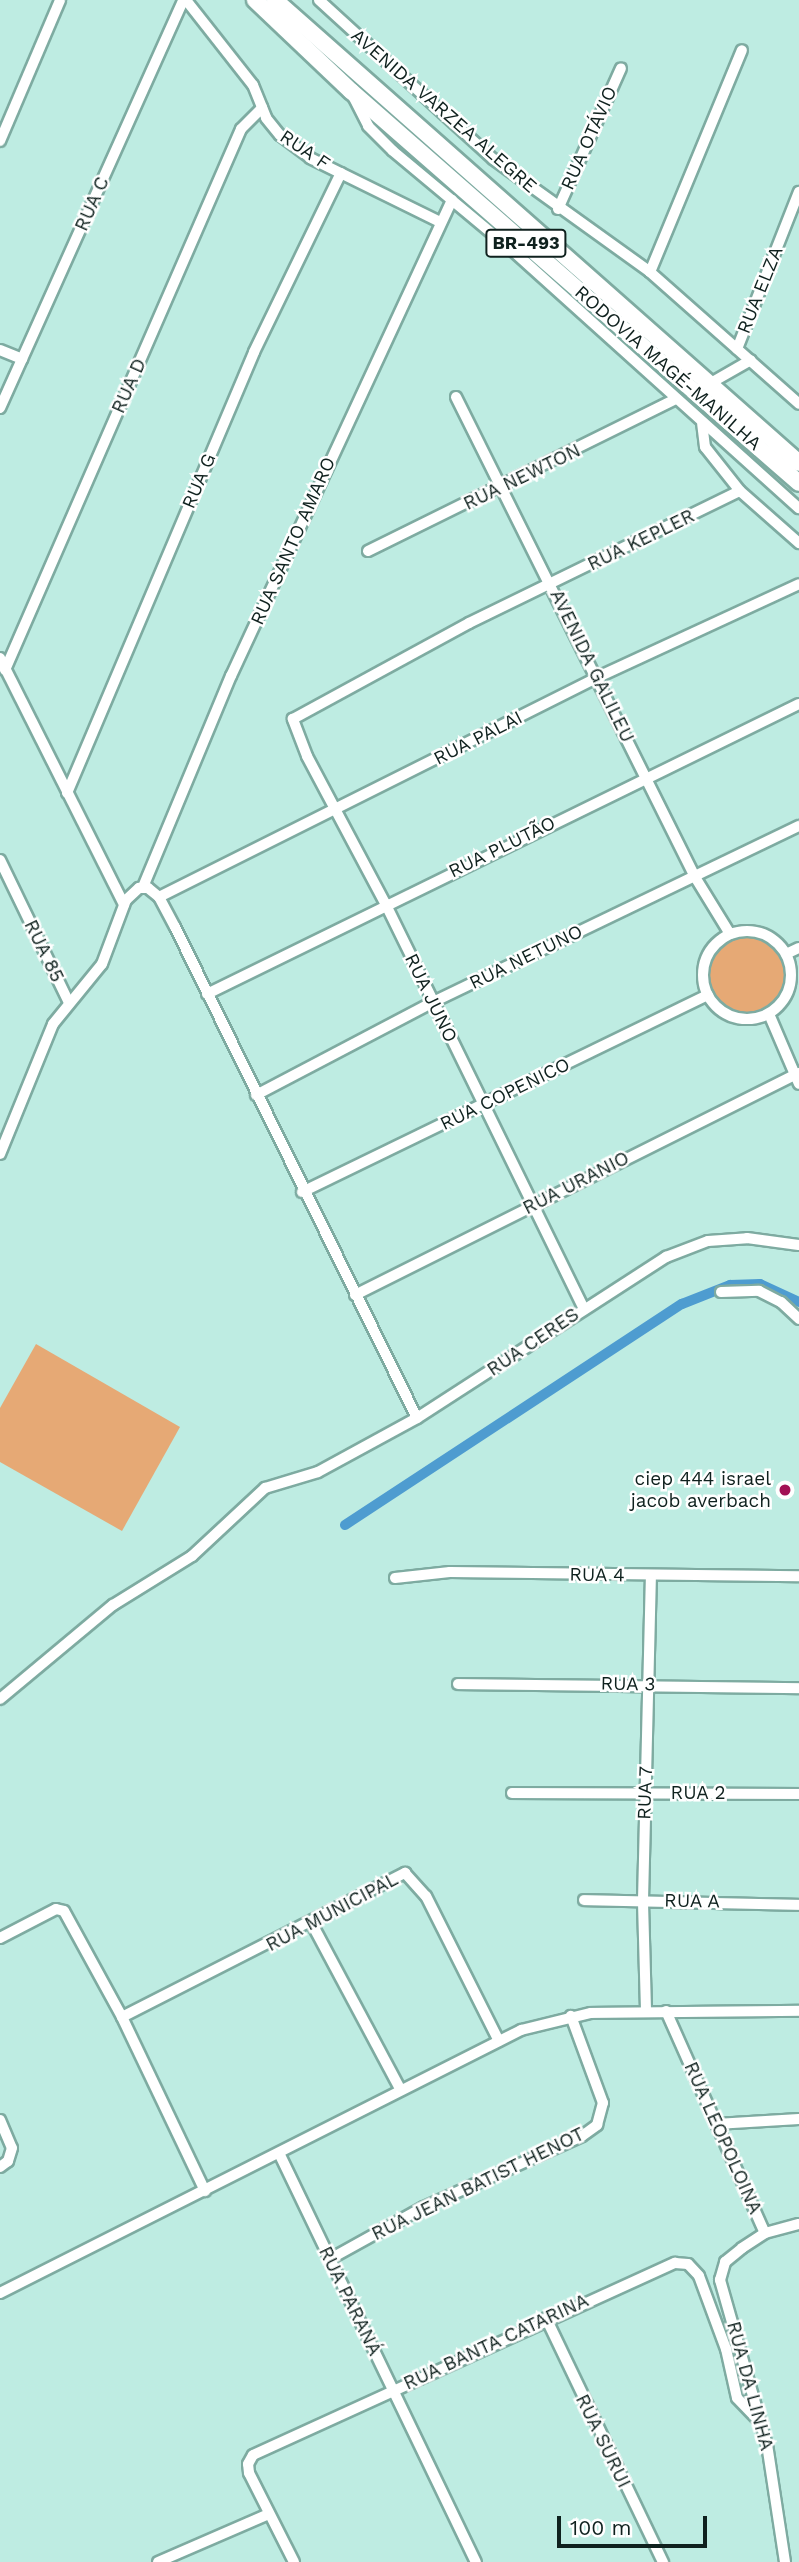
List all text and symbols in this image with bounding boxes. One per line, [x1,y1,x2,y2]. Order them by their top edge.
street label: AVENIDA VARZEA ALEGRE [345,23,543,199]
street label: RUA OTÁVIO [556,82,622,194]
street label: RUA F [275,125,335,175]
street label: RUA C [70,173,114,235]
road number: BR-493 [484,229,568,258]
street label: RUA ELZA [732,243,788,337]
street label: RODOVIA MAGÉ-MANILHA [570,281,766,455]
street label: RUA D [107,355,151,417]
street label: RUA NEWTON [459,439,585,515]
street label: RUA G [177,450,221,512]
street label: RUA SANTO AMARO [245,453,341,629]
street label: RUA KEPLER [583,504,699,576]
street label: AVENIDA GALILEU [545,586,639,746]
street label: RUA PALAI [429,706,527,770]
street label: RUA PLUTÃO [444,811,560,883]
street label: RUA 85 [19,916,69,986]
street label: RUA NETUNO [465,920,587,994]
street label: RUA JUNO [399,949,463,1047]
street label: RUA COPENICO [436,1053,574,1135]
street label: RUA URANIO [519,1146,633,1220]
street label: RUA CERES [482,1303,584,1381]
place label: ciep 444 israel jacob averbach [631,1468,771,1512]
marker: ciep 444 israel jacob averbach [777,1482,793,1498]
street label: RUA 4 [569,1563,625,1587]
street label: RUA 3 [600,1672,656,1696]
street label: RUA 7 [633,1765,657,1821]
street label: RUA 2 [670,1782,726,1804]
street label: RUA MUNICIPAL [262,1867,402,1957]
street label: RUA A [663,1889,721,1913]
street label: RUA LEOPOLOINA [679,2058,767,2218]
street label: RUA JEAN BATIST HENOT [367,2122,589,2246]
street label: RUA PARANÁ [314,2242,386,2360]
street label: RUA BANTA CATARINA [399,2289,593,2395]
street label: RUA DA LINHA [722,2318,778,2454]
street label: RUA SURUI [570,2390,636,2492]
scale bar [561,2502,712,2546]
text: 100 m [570,2515,632,2540]

